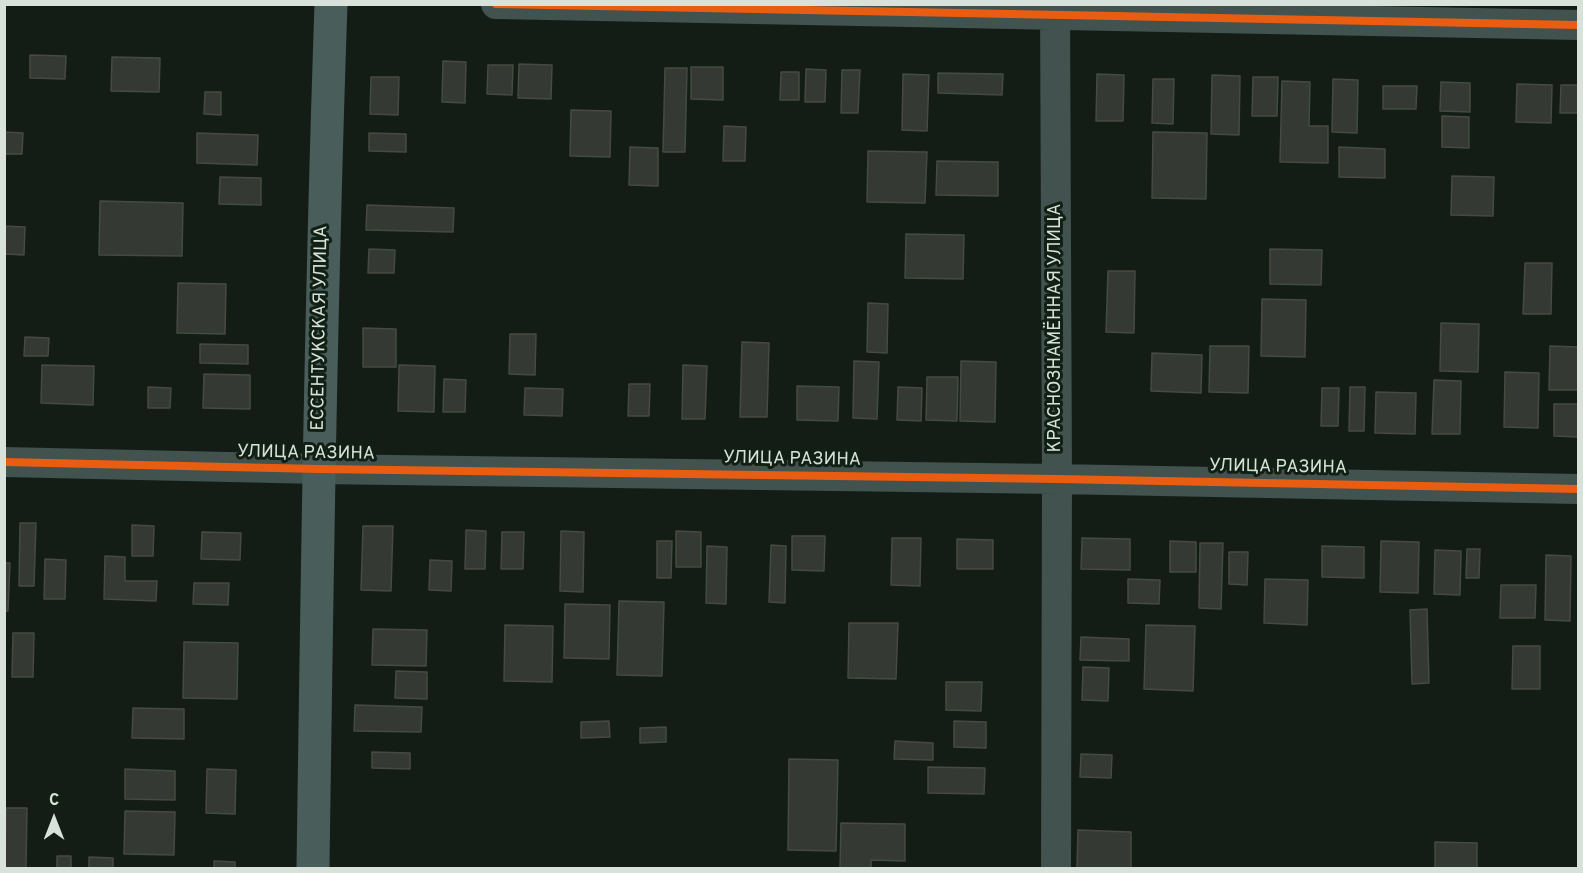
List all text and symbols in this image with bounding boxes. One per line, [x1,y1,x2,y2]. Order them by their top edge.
street label: КРАСНОЗНАМЁННАЯ УЛИЦА [1045,204,1067,452]
street label: ЕССЕНТУКСКАЯ УЛИЦА [308,225,334,431]
street label: УЛИЦА РАЗИНА [237,442,375,466]
street label: УЛИЦА РАЗИНА [723,448,861,472]
street label: УЛИЦА РАЗИНА [1209,456,1347,480]
north arrow [24,789,84,849]
text: С [49,791,59,811]

